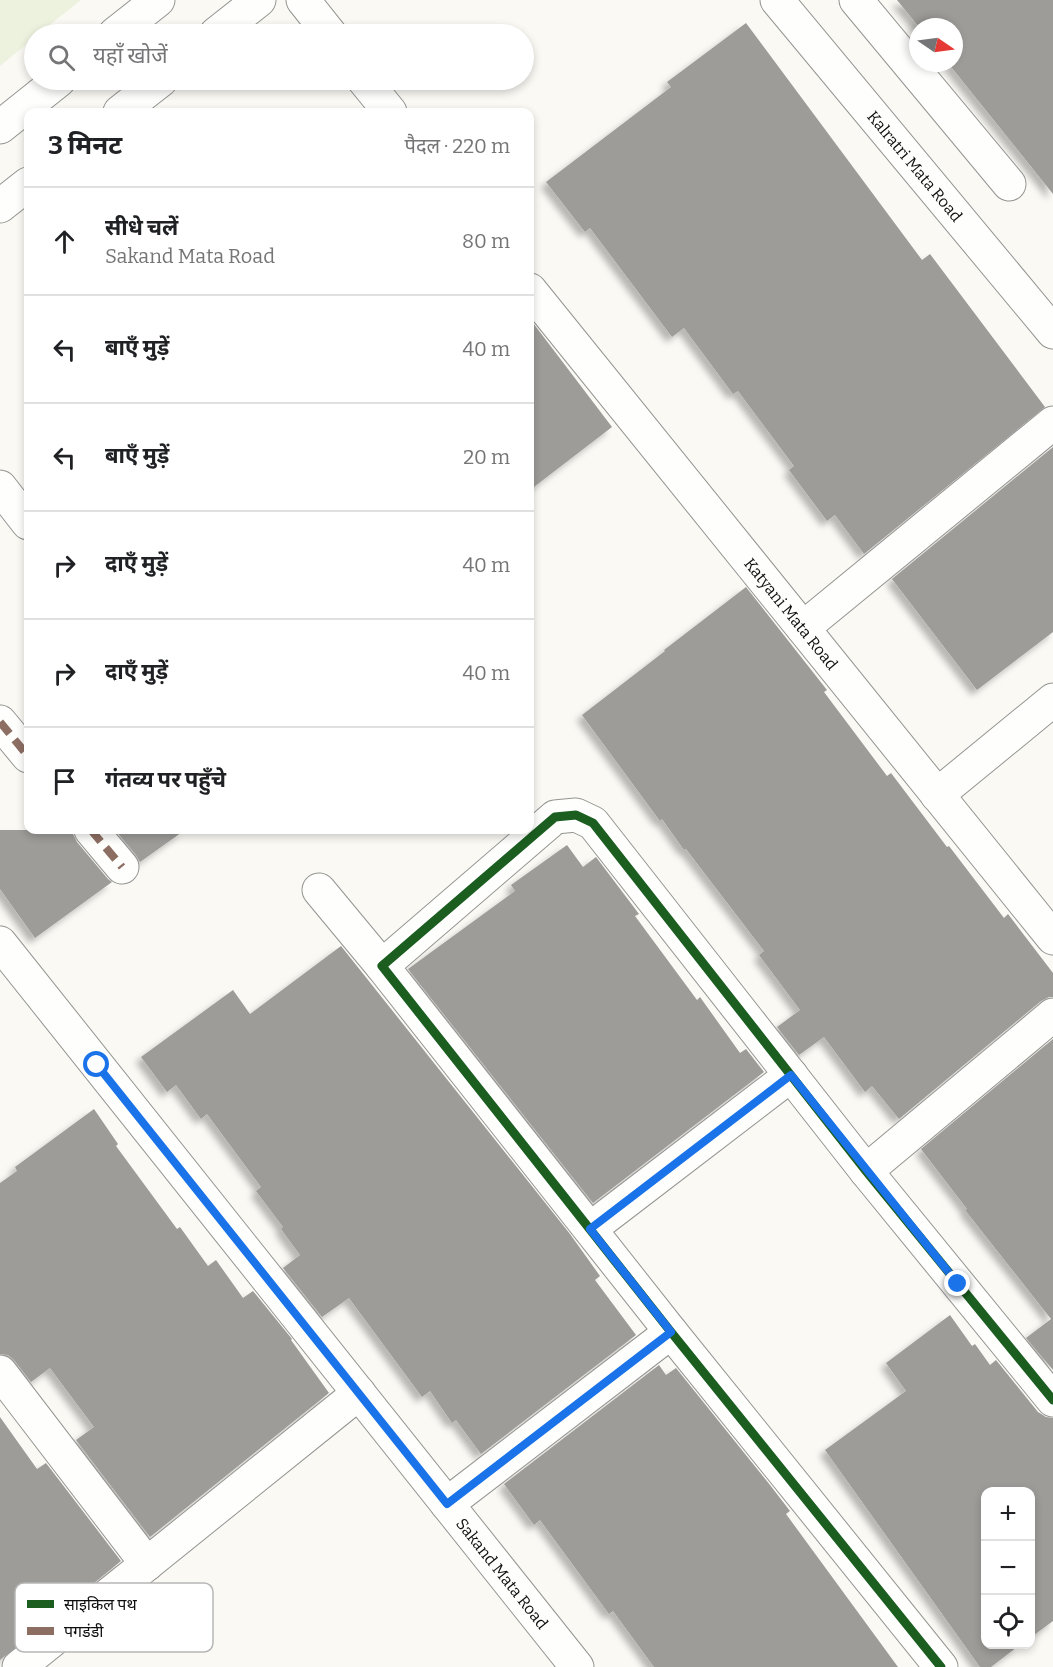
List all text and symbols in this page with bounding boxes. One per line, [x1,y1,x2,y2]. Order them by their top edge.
north arrow [909,18,963,72]
search box [24,24,534,90]
icon: search [45,41,78,74]
text: यहाँ खोजें [93,42,168,69]
street label: Kalratri Mata Road [863,107,966,226]
text: 3 मिनट [48,130,122,161]
text: पैदल · 220 m [405,134,510,158]
text: सीधे चलें [105,214,178,241]
icon: ahead [48,225,81,258]
text: 80 m [462,229,510,253]
text: Sakand Mata Road [105,244,275,268]
icon: left [48,333,81,366]
text: बाएँ मुड़ें [105,334,169,361]
text: 40 m [462,337,510,361]
icon: left [48,441,81,474]
text: बाएँ मुड़ें [105,442,169,469]
text: 20 m [463,445,510,469]
icon: right [48,549,81,582]
text: दाएँ मुड़ें [105,550,168,577]
text: 40 m [462,553,510,577]
street label: Katyani Mata Road [740,554,842,674]
icon: right [48,657,81,690]
text: दाएँ मुड़ें [105,658,168,685]
text: 40 m [462,661,510,685]
icon: arrive [48,765,81,798]
text: गंतव्य पर पहुँचे [105,766,226,793]
route start [83,1051,109,1077]
route end [944,1270,970,1296]
map controls [981,1487,1035,1649]
button: + [981,1487,1035,1541]
street label: Sakand Mata Road [452,1514,552,1633]
button: − [981,1541,1035,1595]
legend [15,1583,213,1652]
text: साइकिल पथ [64,1595,137,1614]
button: locate [981,1595,1035,1649]
text: पगडंडी [64,1622,104,1641]

